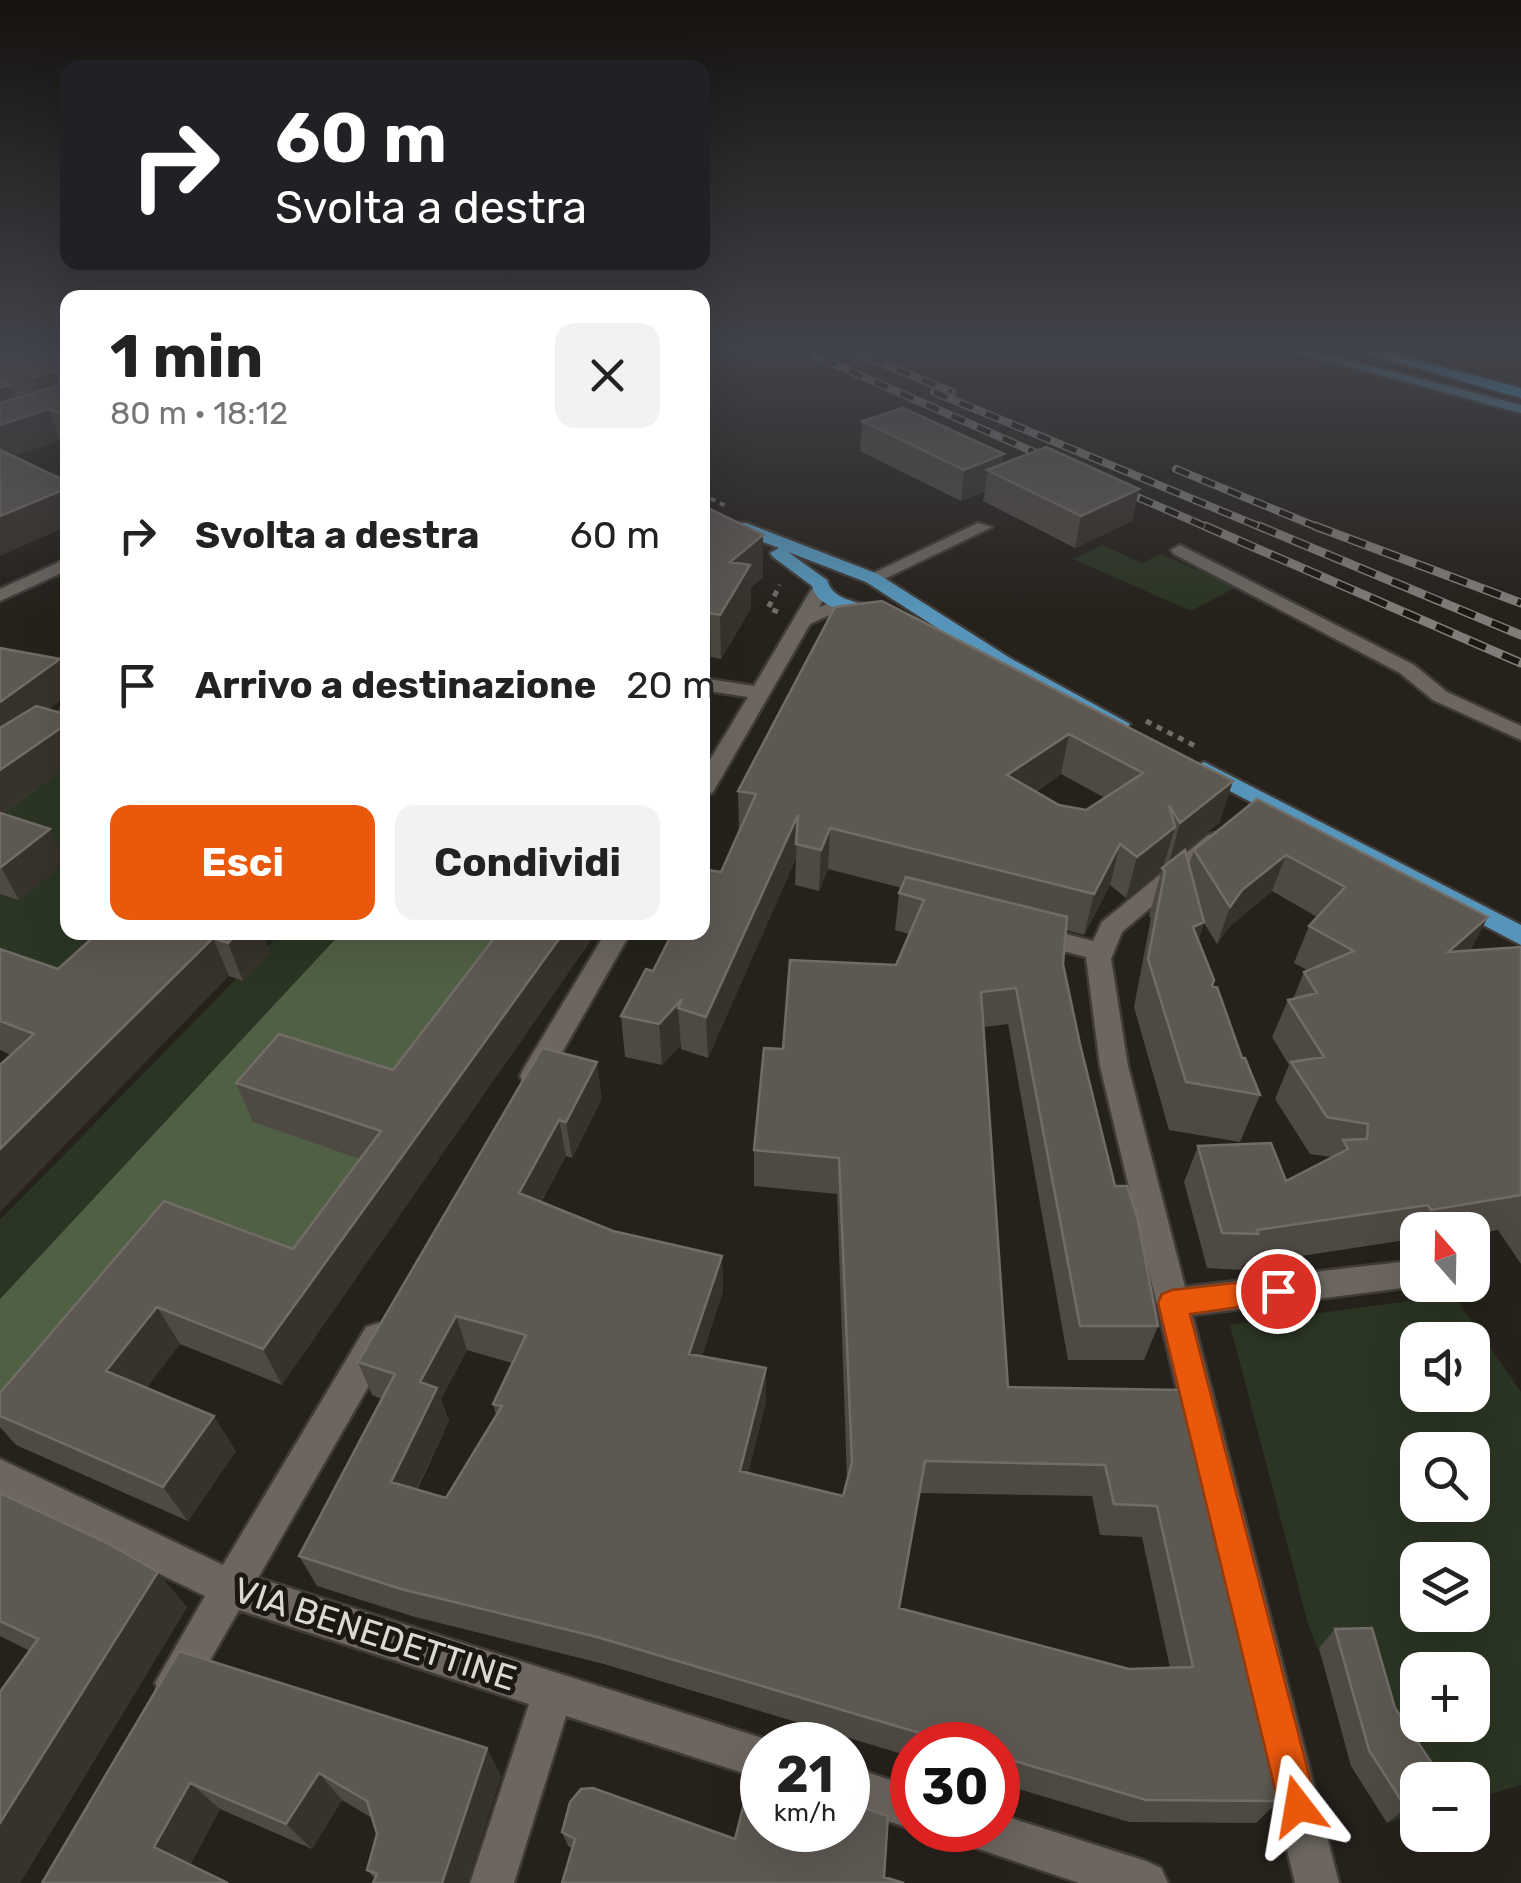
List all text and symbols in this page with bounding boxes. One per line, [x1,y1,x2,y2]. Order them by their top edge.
text: 60 m [275,97,447,180]
icon: right [110,100,240,230]
text: Svolta a destra [275,181,587,234]
text: 1 min [110,321,263,392]
button: close [555,323,660,428]
text: 80 m · 18:12 [110,394,288,432]
icon: right [110,508,165,563]
text: Svolta a destra [195,512,479,558]
text: 60 m [570,512,660,558]
icon: arrive [110,658,165,713]
text: Arrivo a destinazione [195,662,596,708]
text: 20 m [626,662,716,708]
button: Esci [110,805,375,920]
button: Condividi [395,805,660,920]
north arrow [1400,1212,1490,1302]
map controls [1400,1212,1490,1852]
pin [1236,1249,1321,1334]
icon: arrive [1251,1264,1306,1319]
button: sound [1400,1322,1490,1412]
button: search [1400,1432,1490,1522]
button: layers [1400,1542,1490,1632]
street label: VIA BENEDETTINE [228,1569,522,1699]
button: + [1400,1652,1490,1742]
speed limit sign: 30 [890,1722,1020,1852]
text: 21 [776,1745,834,1805]
position arrow [1246,1754,1350,1858]
button: − [1400,1762,1490,1852]
text: km/h [774,1798,836,1827]

